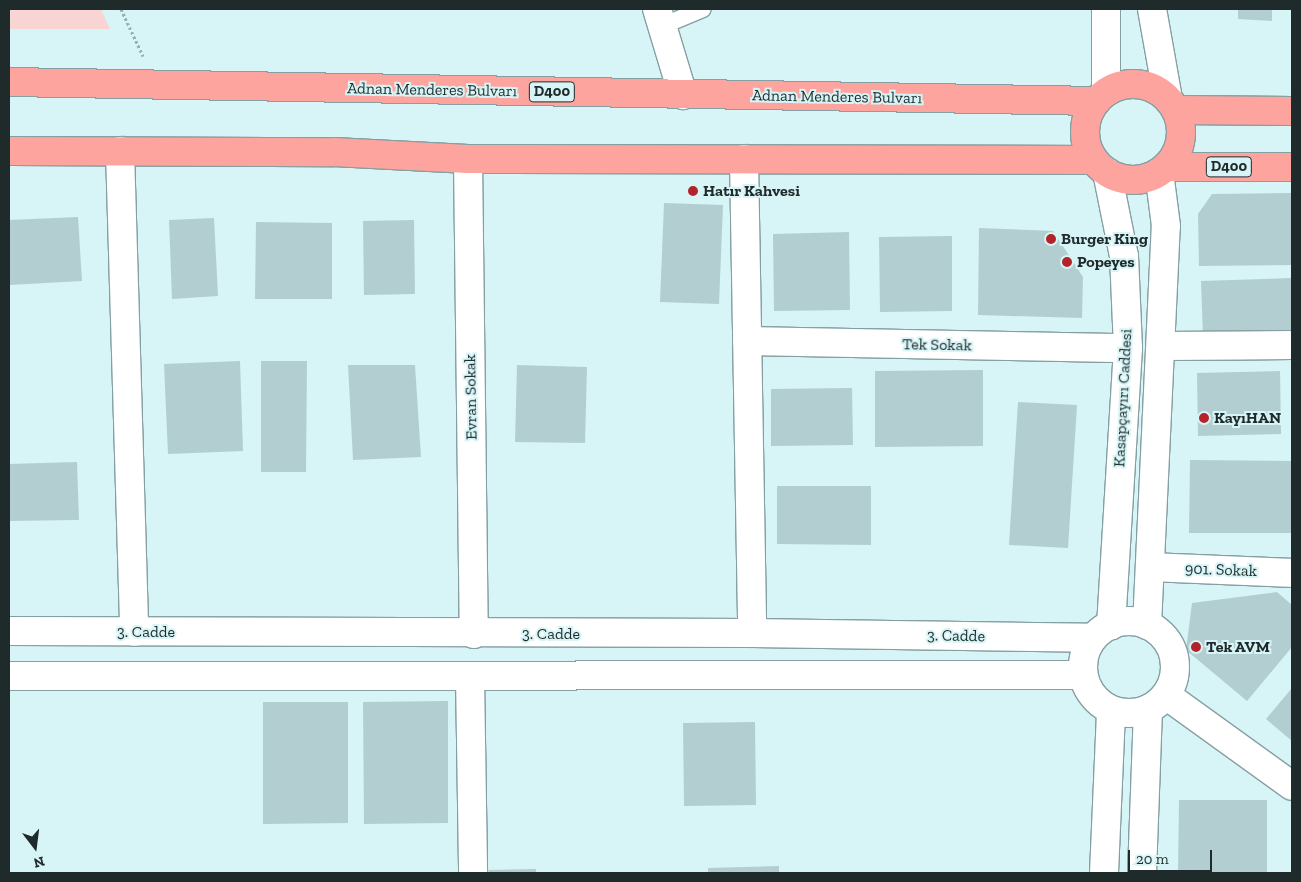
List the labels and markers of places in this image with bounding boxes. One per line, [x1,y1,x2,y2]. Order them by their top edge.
place label: Hatır Kahvesi [703,181,800,201]
marker: Hatır Kahvesi [687,185,699,197]
place label: Burger King [1061,229,1148,249]
marker: Burger King [1045,233,1057,245]
place label: Popeyes [1077,252,1135,272]
marker: Popeyes [1061,256,1073,268]
place label: KayıHAN [1214,408,1281,428]
marker: KayıHAN [1198,412,1210,424]
place label: Tek AVM [1206,637,1270,657]
marker: Tek AVM [1190,641,1202,653]

